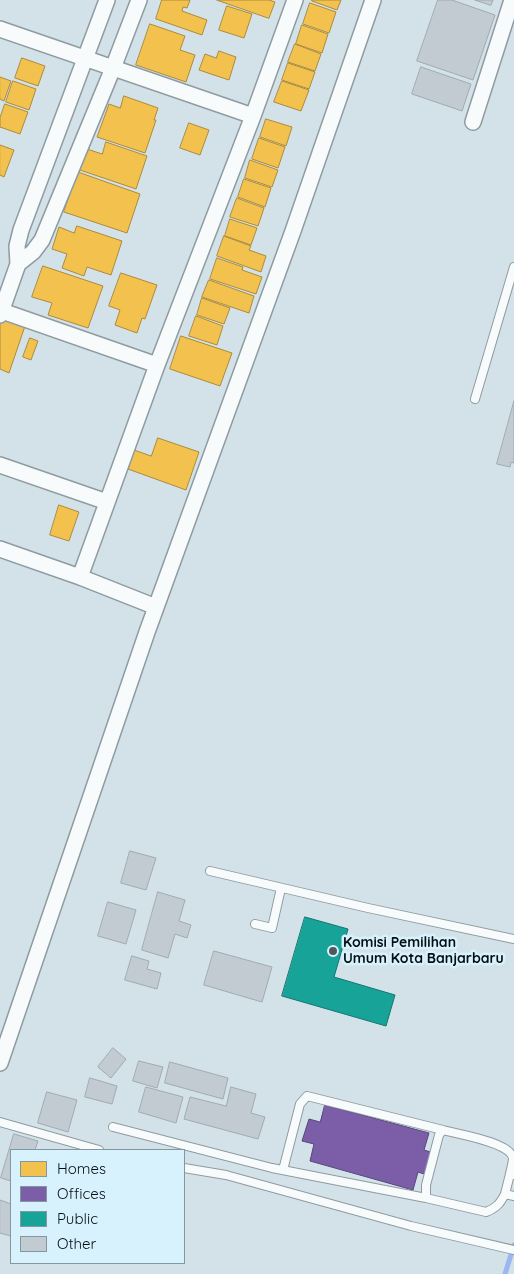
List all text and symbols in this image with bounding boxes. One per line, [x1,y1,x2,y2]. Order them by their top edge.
place label: Komisi Pemilihan Umum Kota Banjarbaru [343,935,504,968]
marker: Komisi Pemilihan Umum Kota Banjarbaru [327,945,339,957]
legend [10,1149,185,1264]
text: Homes [57,1159,106,1178]
text: Offices [57,1184,106,1203]
text: Public [57,1209,98,1228]
text: Other [57,1234,96,1253]

